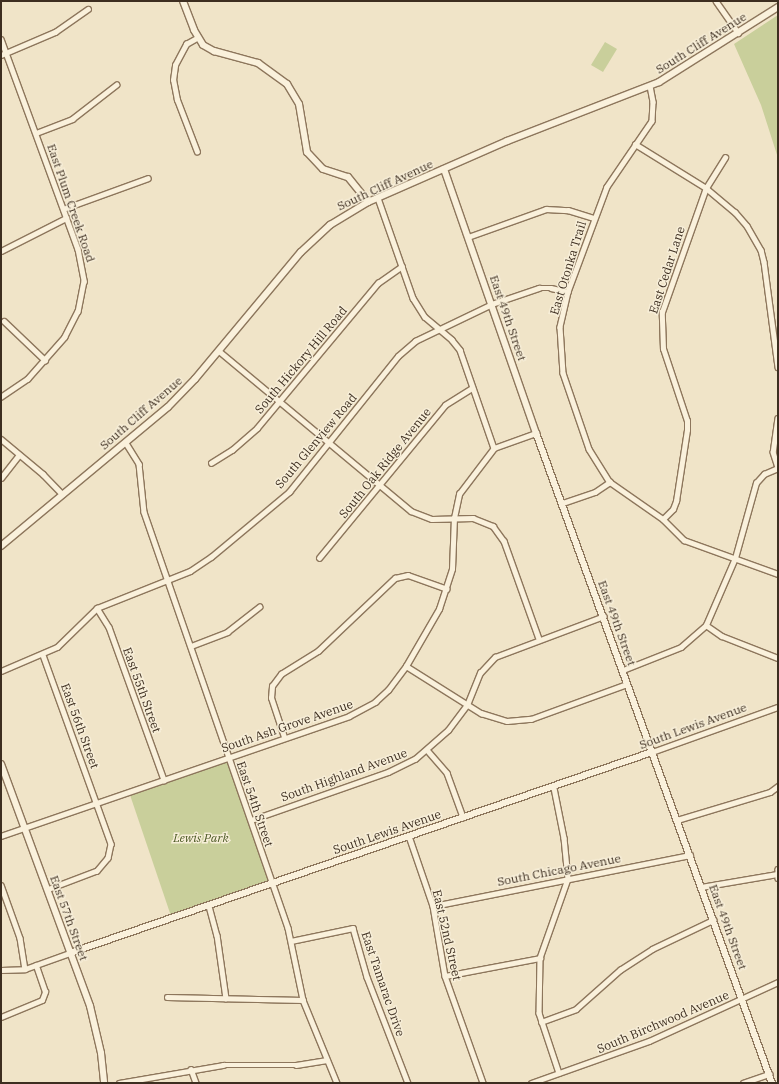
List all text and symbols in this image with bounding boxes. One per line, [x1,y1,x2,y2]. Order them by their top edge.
street label: South Cliff Avenue [653,9,749,77]
street label: East Plum Creek Road [44,142,98,264]
street label: South Cliff Avenue [335,156,435,214]
street label: East Otonka Trail [547,219,589,317]
street label: East Cedar Lane [646,225,688,315]
street label: East 49th Street [487,273,529,363]
street label: South Hickory Hill Road [252,303,350,417]
street label: South Cliff Avenue [97,373,185,453]
street label: South Glenview Road [272,391,360,491]
street label: South Oak Ridge Avenue [336,405,434,521]
street label: East 49th Street [595,578,639,668]
street label: East 55th Street [120,645,164,735]
street label: East 56th Street [58,681,102,771]
street label: South Ash Grove Avenue [219,697,355,755]
street label: South Lewis Avenue [637,700,749,752]
street label: South Highland Avenue [279,745,409,805]
street label: East 54th Street [234,759,276,849]
street label: South Lewis Avenue [331,807,443,857]
park label: Lewis Park [173,831,229,845]
street label: South Chicago Avenue [496,851,622,889]
street label: East 57th Street [47,873,91,963]
street label: East 49th Street [706,882,750,972]
street label: East 52nd Street [430,888,464,982]
street label: East Tamarac Drive [358,930,408,1038]
street label: South Birchwood Avenue [595,988,731,1056]

